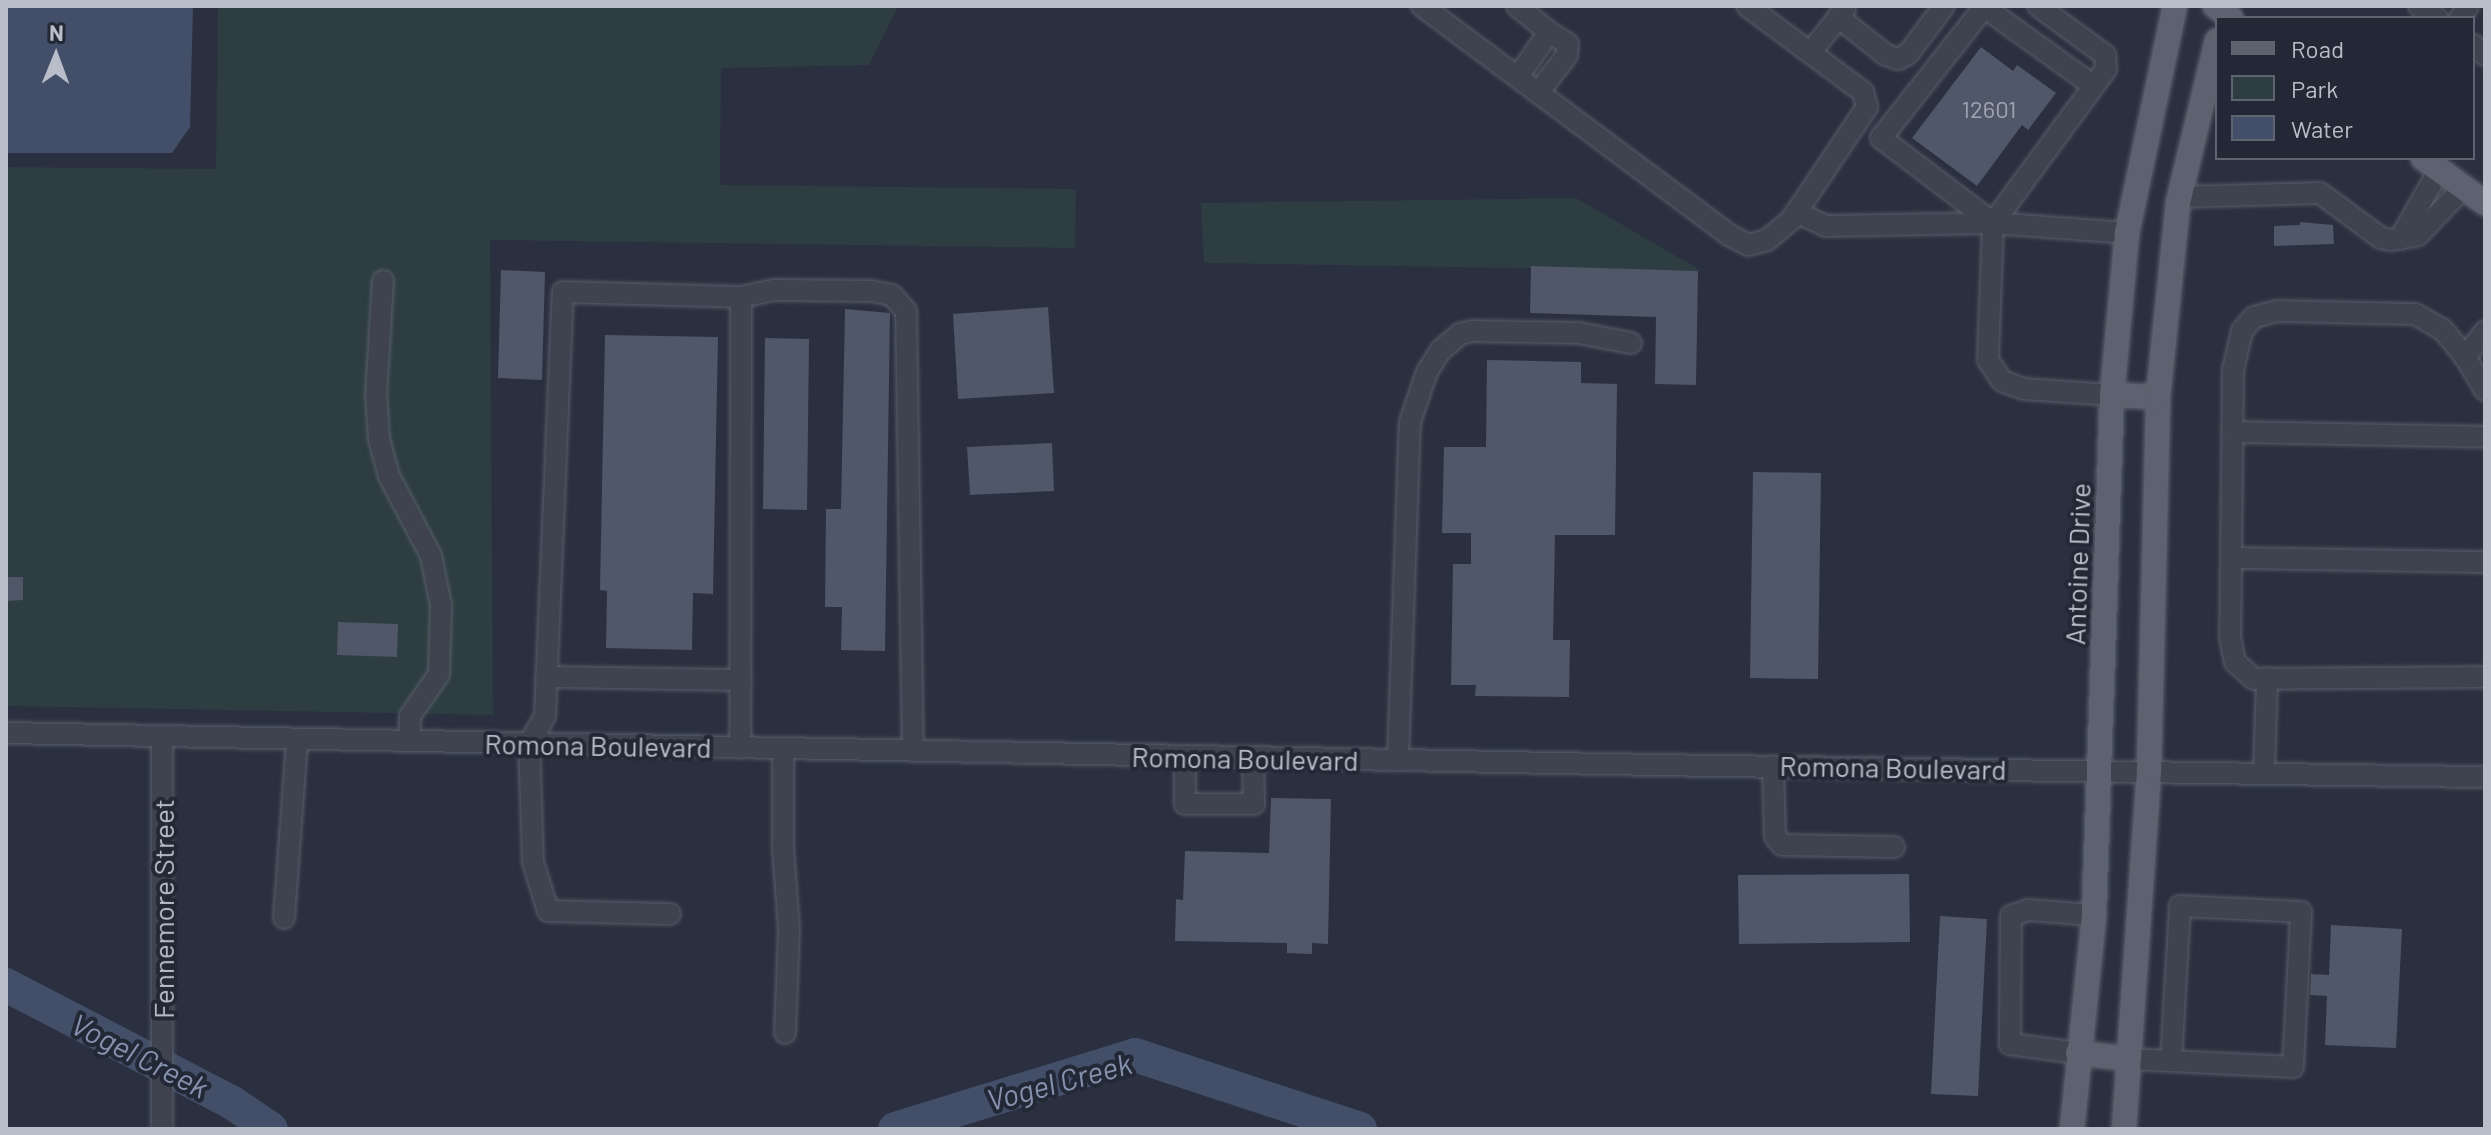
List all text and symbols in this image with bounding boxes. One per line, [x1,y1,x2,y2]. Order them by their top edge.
north arrow [16,16,96,96]
legend [2215,16,2475,160]
text: N [49,19,64,45]
text: Road [2291,34,2344,63]
text: Park [2291,74,2338,103]
house number: 12601 [1962,95,2016,123]
text: Water [2291,114,2353,143]
street label: Antoine Drive [2057,482,2097,646]
street label: Romona Boulevard [484,726,712,764]
street label: Romona Boulevard [1131,739,1359,777]
street label: Romona Boulevard [1779,748,2007,786]
street label: Fennemore Street [146,799,180,1019]
water label: Vogel Creek [66,1005,214,1105]
water label: Vogel Creek [982,1044,1136,1118]

